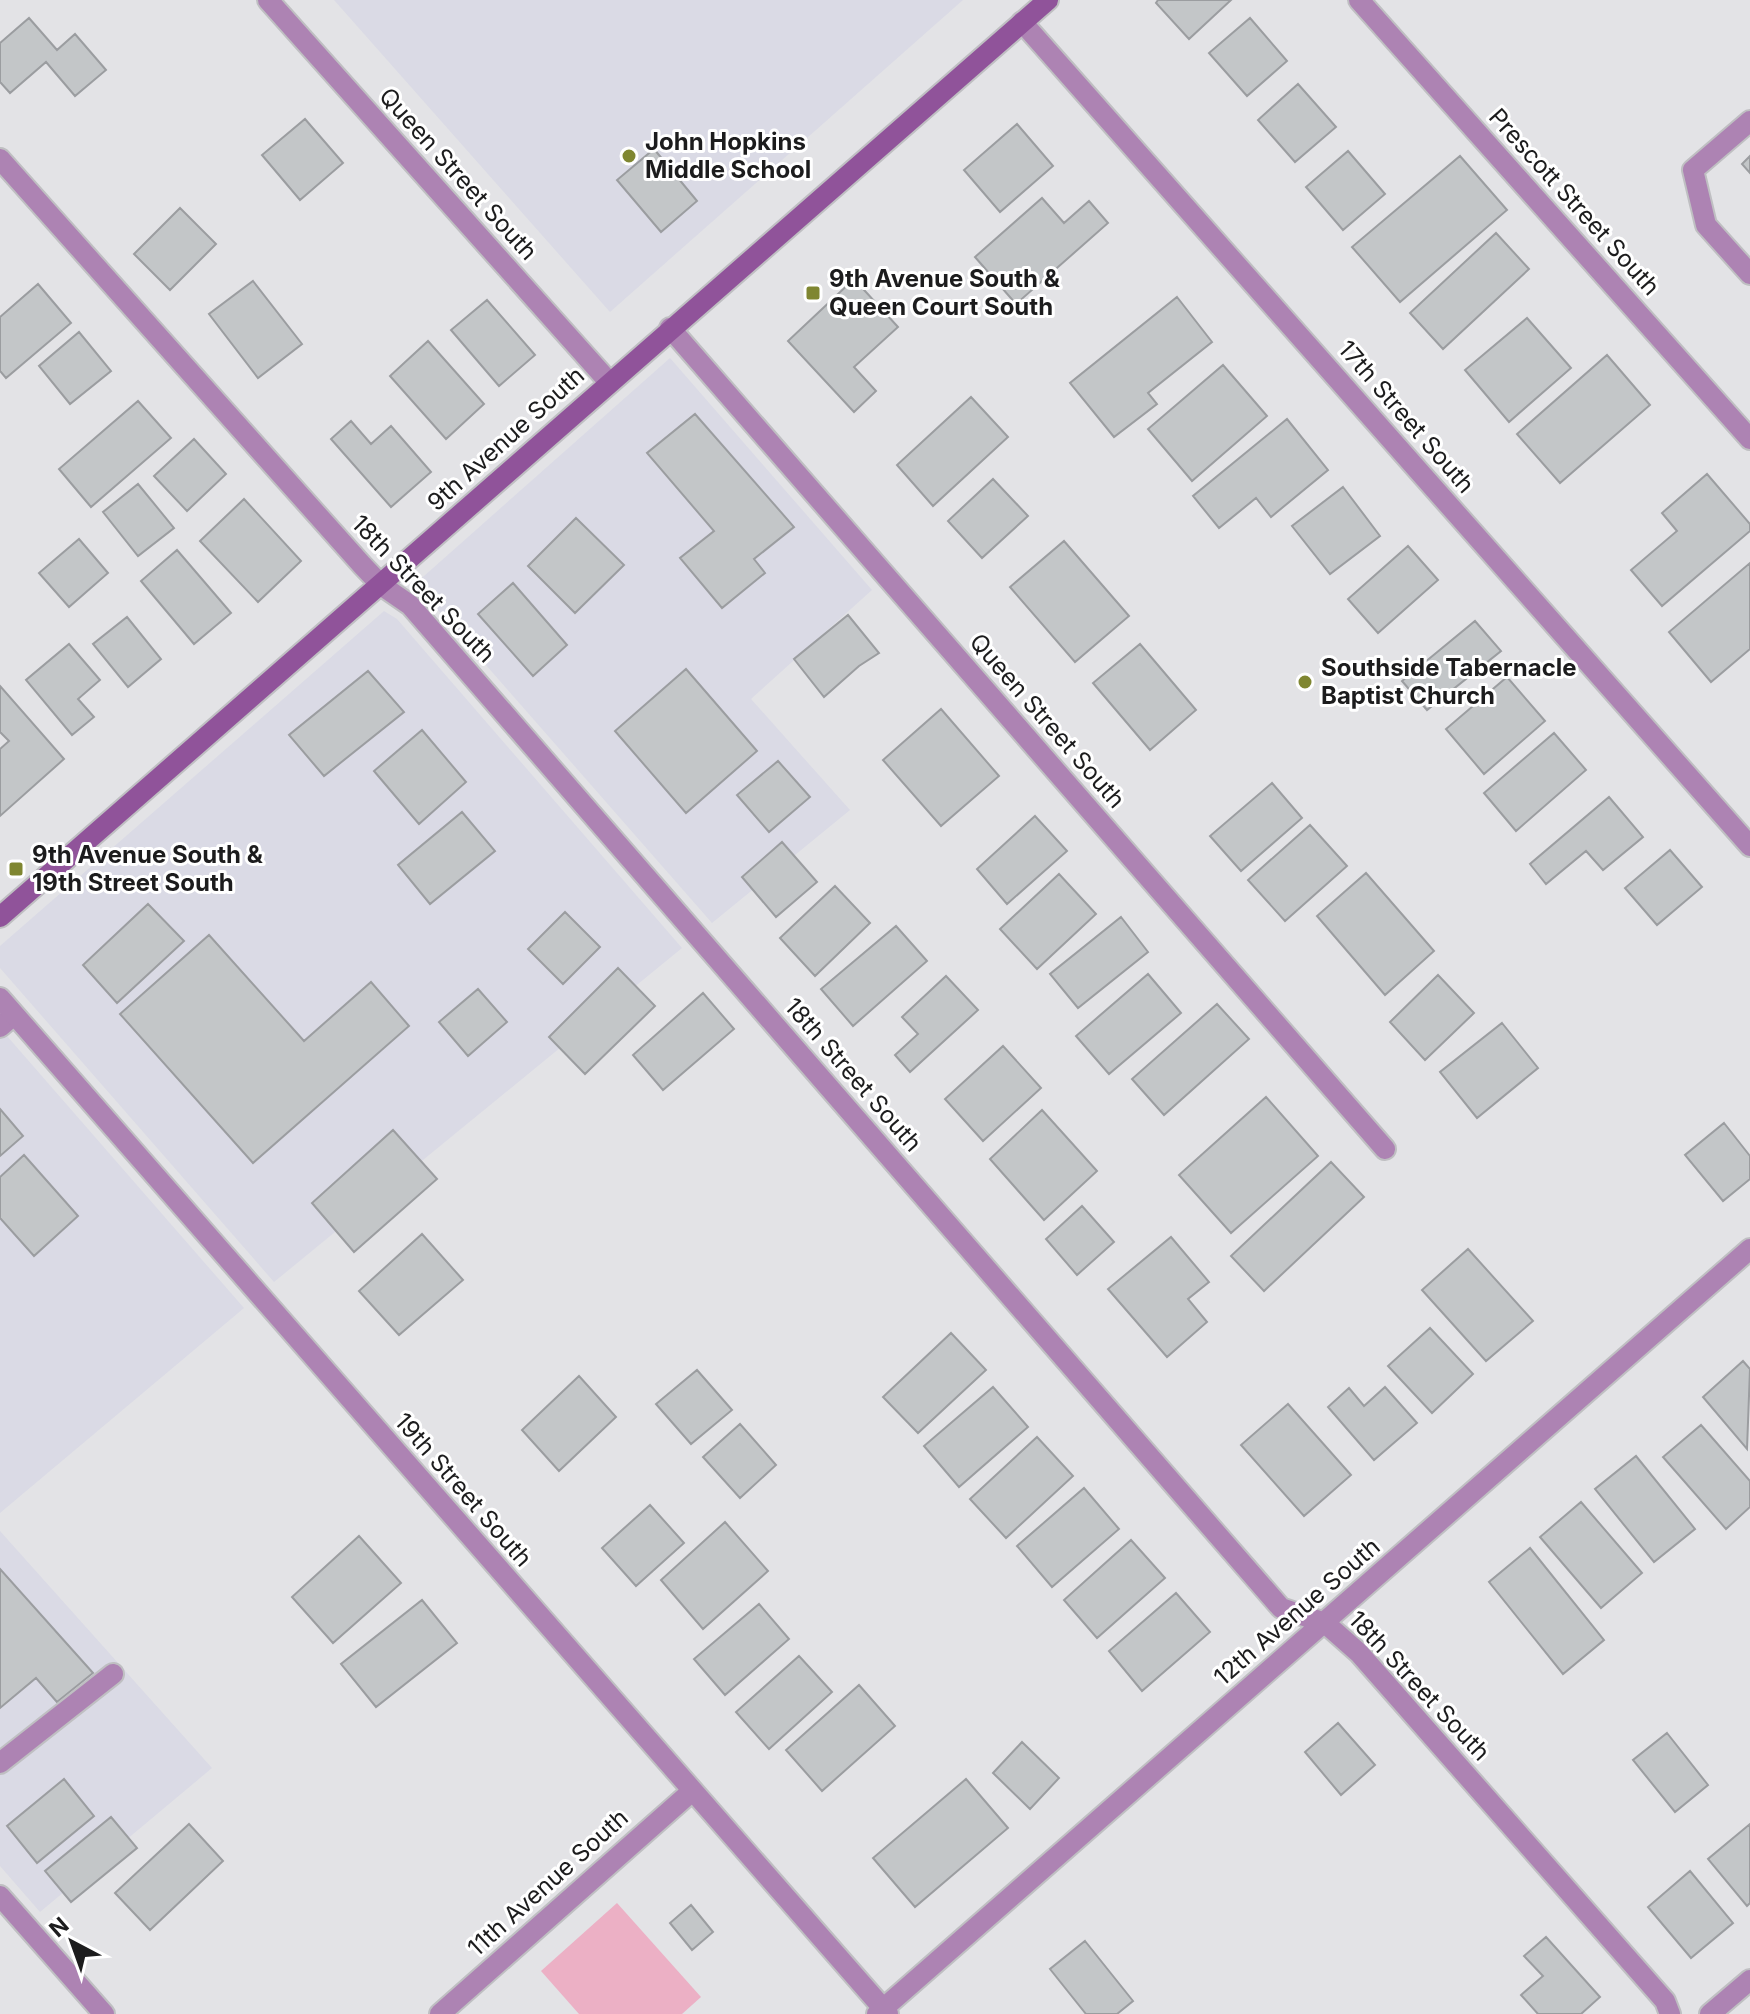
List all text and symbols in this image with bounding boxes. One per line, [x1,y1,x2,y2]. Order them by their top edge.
street label: Queen Street South [373,81,543,266]
street label: Prescott Street South [1483,102,1666,301]
place label: John Hopkins Middle School [645,127,811,184]
marker: John Hopkins Middle School [620,147,638,165]
place label: 9th Avenue South & Queen Court South [829,264,1061,321]
marker: 9th Avenue South & Queen Court South [804,284,822,302]
street label: 17th Street South [1332,334,1481,499]
street label: 9th Avenue South [421,361,590,517]
street label: 18th Street South [346,509,501,668]
street label: Queen Street South [964,627,1131,814]
place label: Southside Tabernacle Baptist Church [1321,653,1577,710]
marker: Southside Tabernacle Baptist Church [1296,673,1314,691]
place label: 9th Avenue South & 19th Street South [32,840,264,897]
marker: 9th Avenue South & 19th Street South [7,860,25,878]
street label: 18th Street South [779,992,928,1157]
street label: 19th Street South [389,1407,538,1573]
street label: 12th Avenue South [1208,1532,1386,1692]
street label: 18th Street South [1343,1605,1496,1766]
street label: 11th Avenue South [462,1803,634,1962]
north arrow [32,1902,112,1982]
text: N [44,1912,74,1942]

